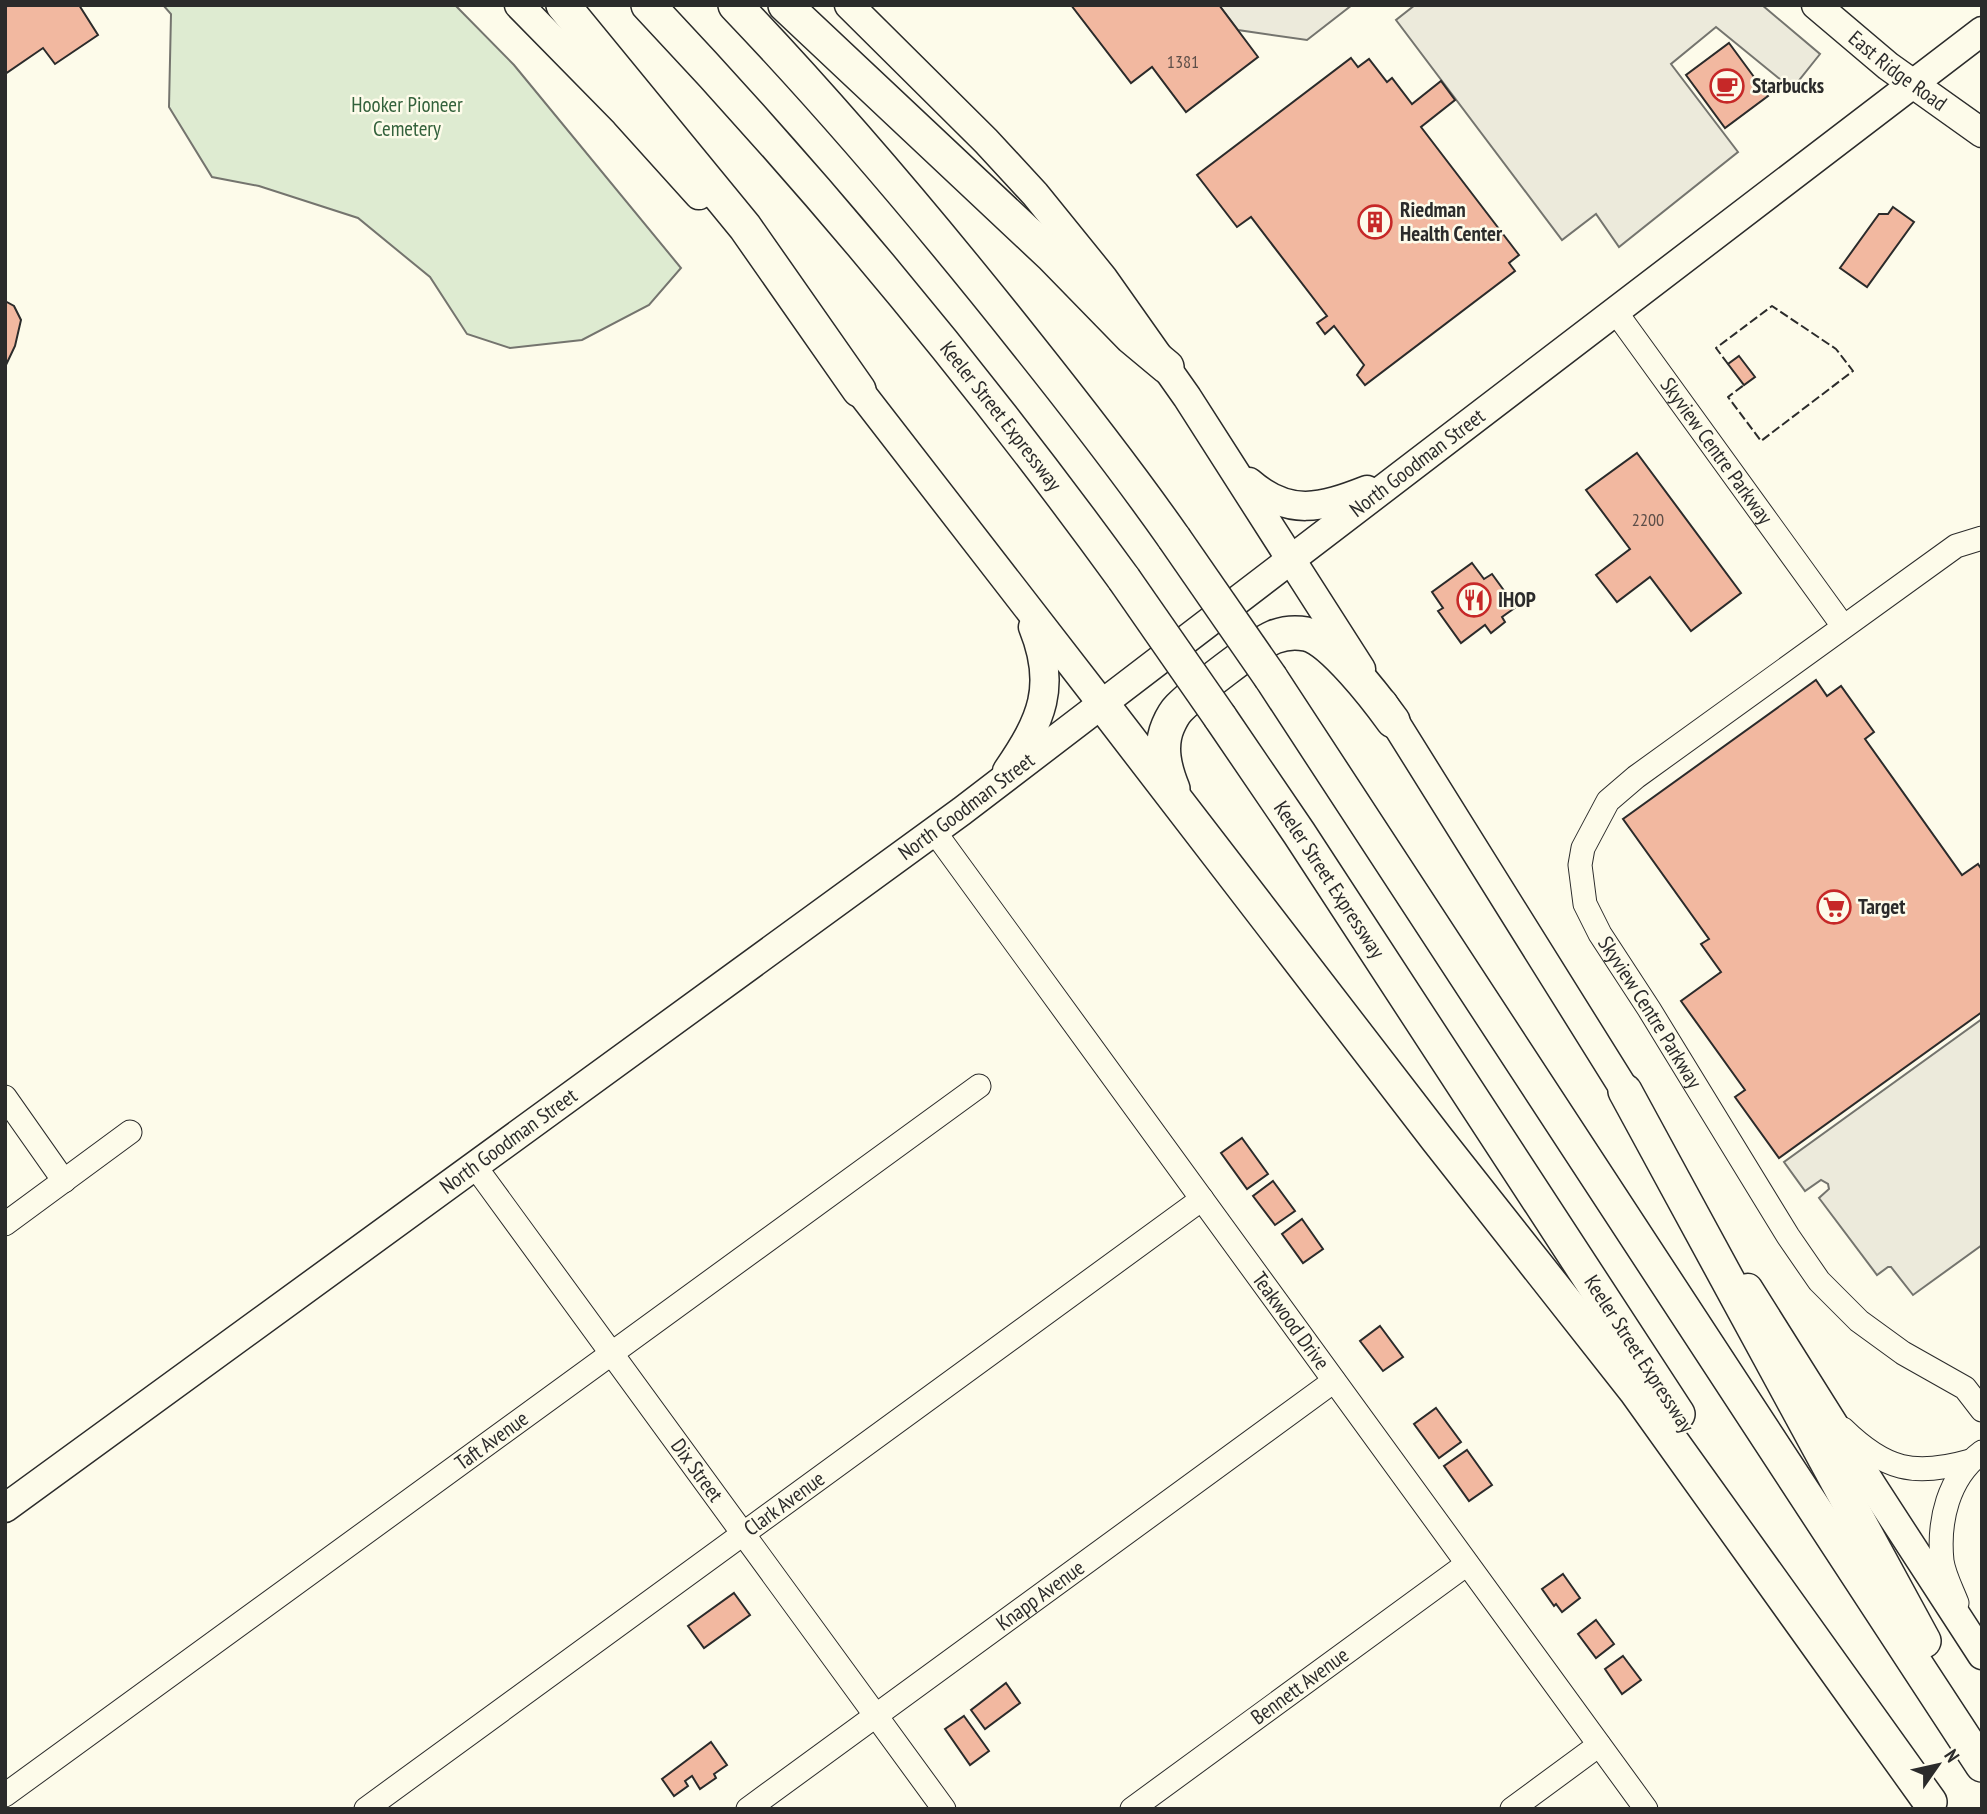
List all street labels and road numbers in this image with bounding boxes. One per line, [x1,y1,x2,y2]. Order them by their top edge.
street label: East Ridge Road [1843,25,1952,117]
street label: Keeler Street Expressway [934,336,1068,496]
street label: Skyview Centre Parkway [1655,372,1779,530]
street label: North Goodman Street [1344,402,1490,523]
street label: North Goodman Street [893,747,1040,866]
street label: Keeler Street Expressway [1268,796,1391,963]
street label: Skyview Centre Parkway [1592,931,1708,1093]
street label: North Goodman Street [434,1082,582,1200]
street label: Teakwood Drive [1246,1266,1336,1375]
street label: Keeler Street Expressway [1578,1270,1700,1438]
street label: Taft Avenue [449,1405,533,1476]
street label: Dix Street [665,1433,729,1507]
street label: Clark Avenue [738,1465,830,1542]
street label: Knapp Avenue [991,1554,1090,1636]
street label: Bennett Avenue [1245,1641,1354,1730]

